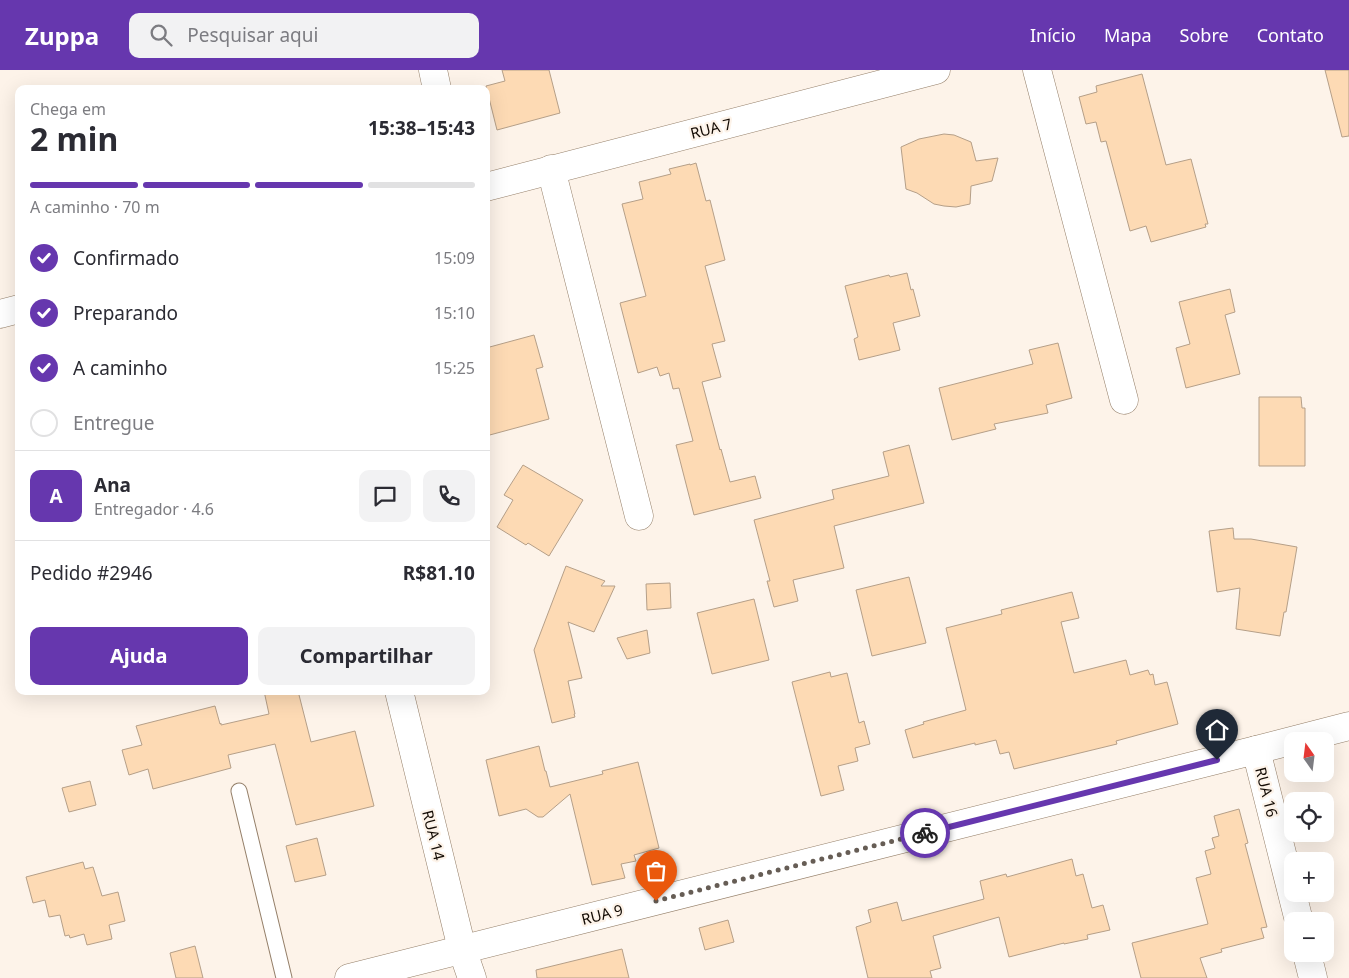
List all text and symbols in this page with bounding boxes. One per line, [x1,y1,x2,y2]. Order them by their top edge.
search box [129,13,479,58]
text: Zuppa [25,19,99,52]
icon: search [147,21,175,49]
text: Pesquisar aqui [187,22,318,48]
text: Início [1030,23,1076,47]
text: Mapa [1104,23,1152,47]
text: Sobre [1180,23,1229,47]
text: Contato [1257,23,1324,47]
text: Chega em [30,98,106,120]
street label: RUA 7 [688,113,734,143]
text: 15:38–15:43 [368,115,475,141]
text: 2 min [30,117,118,160]
text: A caminho · 70 m [30,196,160,218]
icon: check [30,244,58,272]
text: Confirmado [73,245,179,271]
text: 15:09 [434,247,475,269]
icon: check [30,299,58,327]
text: Preparando [73,300,178,326]
text: 15:10 [434,302,475,324]
icon: check [30,354,58,382]
text: A caminho [73,355,168,381]
text: 15:25 [434,357,475,379]
text: Entregue [73,410,155,436]
button: chat [359,470,411,522]
button: phone [423,470,475,522]
text: Ana [94,472,131,498]
text: A [49,483,63,509]
text: Entregador · 4.6 [94,498,214,520]
text: Pedido #2946 [30,560,153,586]
text: R$81.10 [403,560,475,586]
button: Ajuda [30,627,248,685]
button: Compartilhar [258,627,475,685]
pin [1196,709,1238,760]
icon: home [1203,716,1231,744]
north arrow [1284,732,1334,782]
map controls [1284,732,1334,962]
street label: RUA 16 [1251,765,1283,819]
button: locate [1284,792,1334,842]
street label: RUA 14 [418,808,450,862]
courier [900,808,950,858]
icon: bike [911,819,939,847]
pin [635,850,677,901]
button: + [1284,852,1334,902]
icon: bag [642,857,670,885]
street label: RUA 9 [579,899,625,929]
button: − [1284,912,1334,962]

